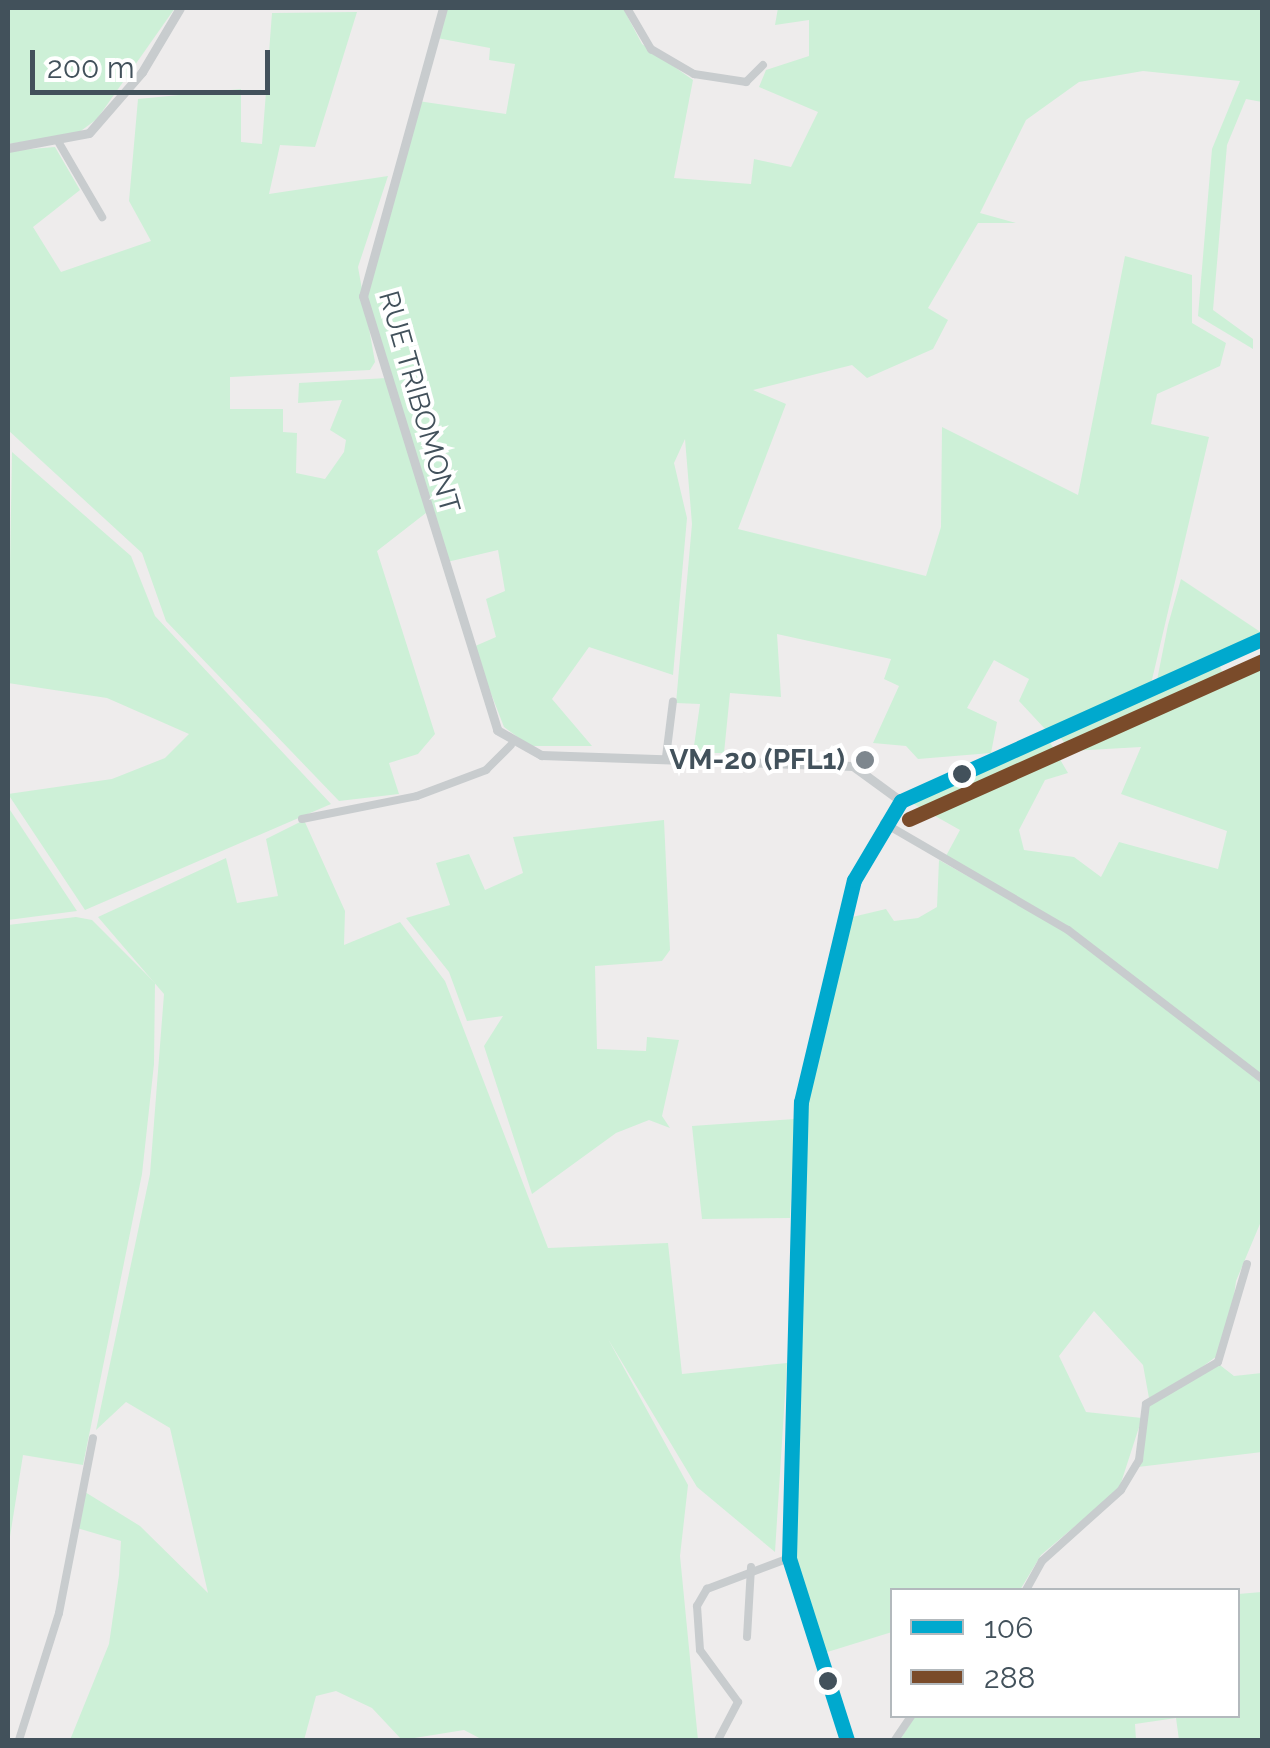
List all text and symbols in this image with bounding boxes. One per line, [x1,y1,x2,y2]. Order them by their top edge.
scale bar [35,30,275,92]
text: 200 m [47,50,135,85]
street label: RUE TRIBOMONT [371,287,467,517]
place label: VM-20 (PFL1) [669,743,845,777]
marker: VM-20 (PFL1) [854,749,876,771]
unlabelled marker [952,764,972,784]
legend [890,1588,1240,1718]
text: 106 [984,1610,1033,1645]
text: 288 [984,1660,1035,1695]
unlabelled marker [818,1671,838,1691]

